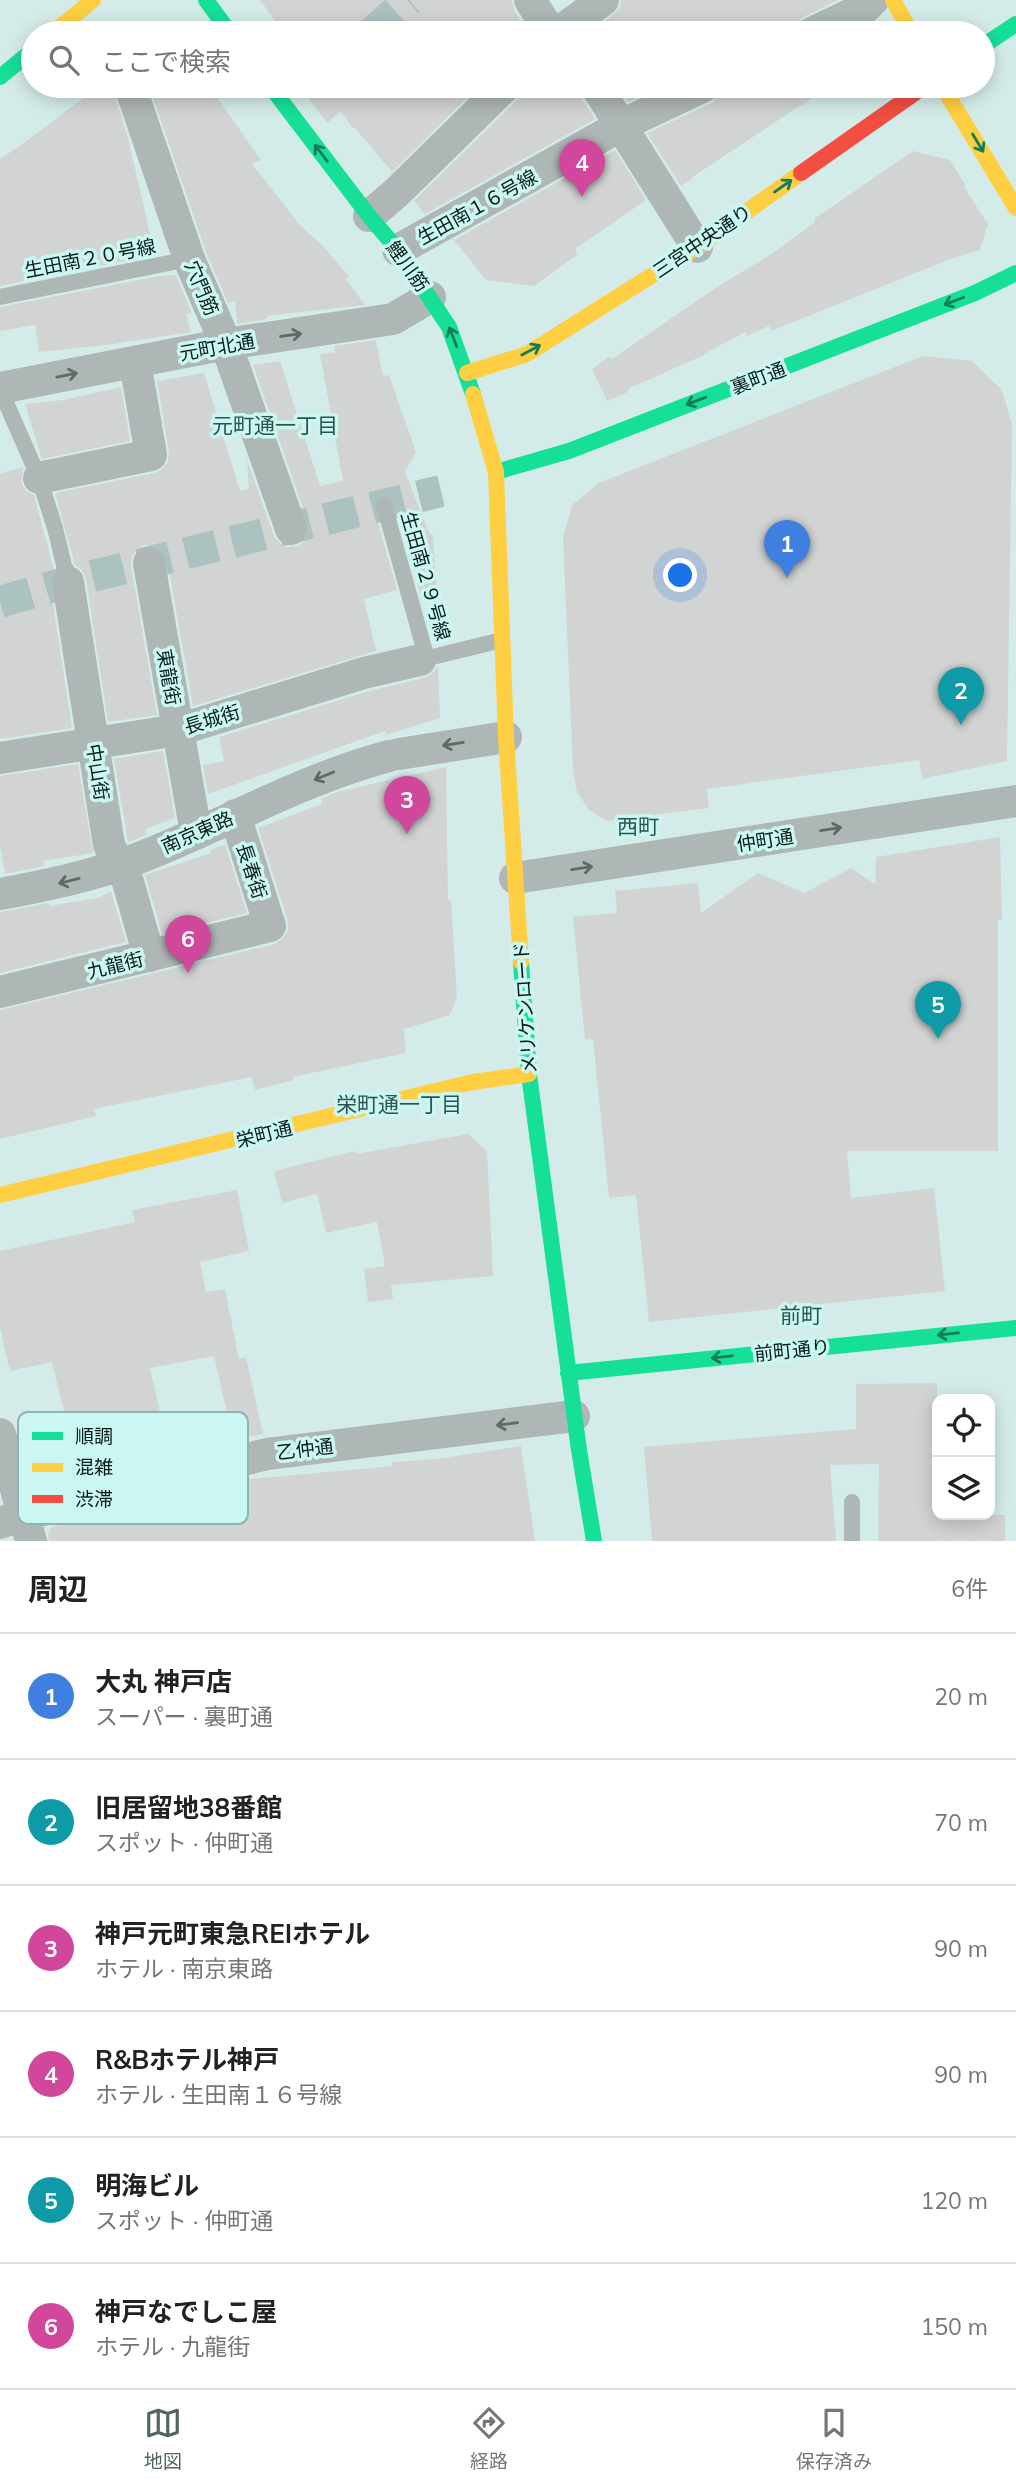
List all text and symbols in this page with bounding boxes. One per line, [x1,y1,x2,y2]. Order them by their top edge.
search box [21,21,995,98]
icon: search [45,41,83,79]
text: ここで検索 [101,45,231,78]
one-way arrow [971,133,985,153]
pin: 4 [559,139,605,197]
one-way arrow [313,144,328,162]
street label: 生田南１６号線 [413,164,541,250]
one-way arrow [773,179,792,193]
street label: 三宮中央通り [648,199,756,283]
street label: 生田南２０号線 [22,234,158,282]
street label: 鯉川筋 [382,236,434,296]
street label: 穴門筋 [180,257,224,319]
one-way arrow [943,296,965,309]
one-way arrow [445,327,458,348]
one-way arrow [279,328,302,341]
street label: 元町北通 [177,329,257,365]
one-way arrow [520,343,540,357]
street label: 裏町通 [727,357,789,399]
one-way arrow [55,367,78,381]
one-way arrow [686,396,708,409]
district label: 元町通一丁目 [212,412,338,438]
street label: 生田南２９号線 [396,509,456,643]
pin: 1 [764,520,810,578]
your location [663,558,697,592]
street label: 東龍街 [152,647,186,707]
pin: 2 [938,667,984,725]
street label: 長城街 [181,699,243,739]
one-way arrow [442,738,464,751]
street label: 中山街 [82,742,114,802]
one-way arrow [314,770,335,783]
pin: 3 [384,776,430,834]
street label: 南京東路 [157,806,237,858]
district label: 西町 [617,813,659,839]
one-way arrow [819,822,842,835]
street label: 仲町通 [735,824,795,856]
street label: 長春街 [232,840,272,902]
one-way arrow [570,862,593,875]
one-way arrow [58,875,81,888]
pin: 6 [165,915,211,973]
street label: メリケンロード [508,941,542,1075]
street label: 九龍街 [84,946,146,984]
pin: 5 [915,981,961,1039]
district label: 栄町通一丁目 [336,1091,462,1117]
street label: 栄町通 [233,1115,295,1153]
district label: 前町 [780,1302,822,1328]
one-way arrow [937,1328,960,1341]
street label: 前町通り [753,1334,831,1366]
one-way arrow [711,1351,734,1364]
map controls [932,1394,995,1520]
button: locate [932,1394,995,1457]
legend [18,1412,248,1524]
one-way arrow [496,1418,518,1431]
text: 順調 [75,1424,113,1448]
street label: 乙仲通 [275,1434,335,1464]
text: 混雑 [75,1455,113,1479]
button: layers [932,1457,995,1520]
text: 渋滞 [75,1487,113,1511]
text: 周辺 [28,1570,88,1608]
text: 6件 [951,1574,988,1603]
text: 大丸 神戸店 [95,1665,232,1698]
text: 1 [44,1682,58,1711]
text: 20 m [934,1682,988,1711]
text: スーパー · 裏町通 [95,1702,273,1731]
text: 旧居留地38番館 [95,1791,282,1824]
text: 2 [44,1808,58,1837]
text: 70 m [934,1808,988,1837]
text: スポット · 仲町通 [95,1828,273,1857]
text: 神戸元町東急REIホテル [95,1917,370,1950]
text: 3 [44,1934,58,1963]
text: 90 m [934,1934,988,1963]
text: ホテル · 南京東路 [95,1954,273,1983]
text: R&Bホテル神戸 [95,2043,279,2076]
text: 4 [44,2060,58,2089]
text: 90 m [934,2060,988,2089]
text: ホテル · 生田南１６号線 [95,2080,342,2109]
text: 明海ビル [95,2169,199,2202]
text: 5 [44,2186,58,2215]
text: 120 m [920,2186,988,2215]
text: スポット · 仲町通 [95,2206,273,2235]
text: 神戸なでしこ屋 [95,2295,277,2328]
text: 6 [44,2312,58,2341]
text: 150 m [920,2312,988,2341]
text: ホテル · 九龍街 [95,2332,250,2361]
tab: 地図 [144,2404,182,2473]
tab: 経路 [470,2404,508,2473]
tab: 保存済み [796,2404,872,2473]

